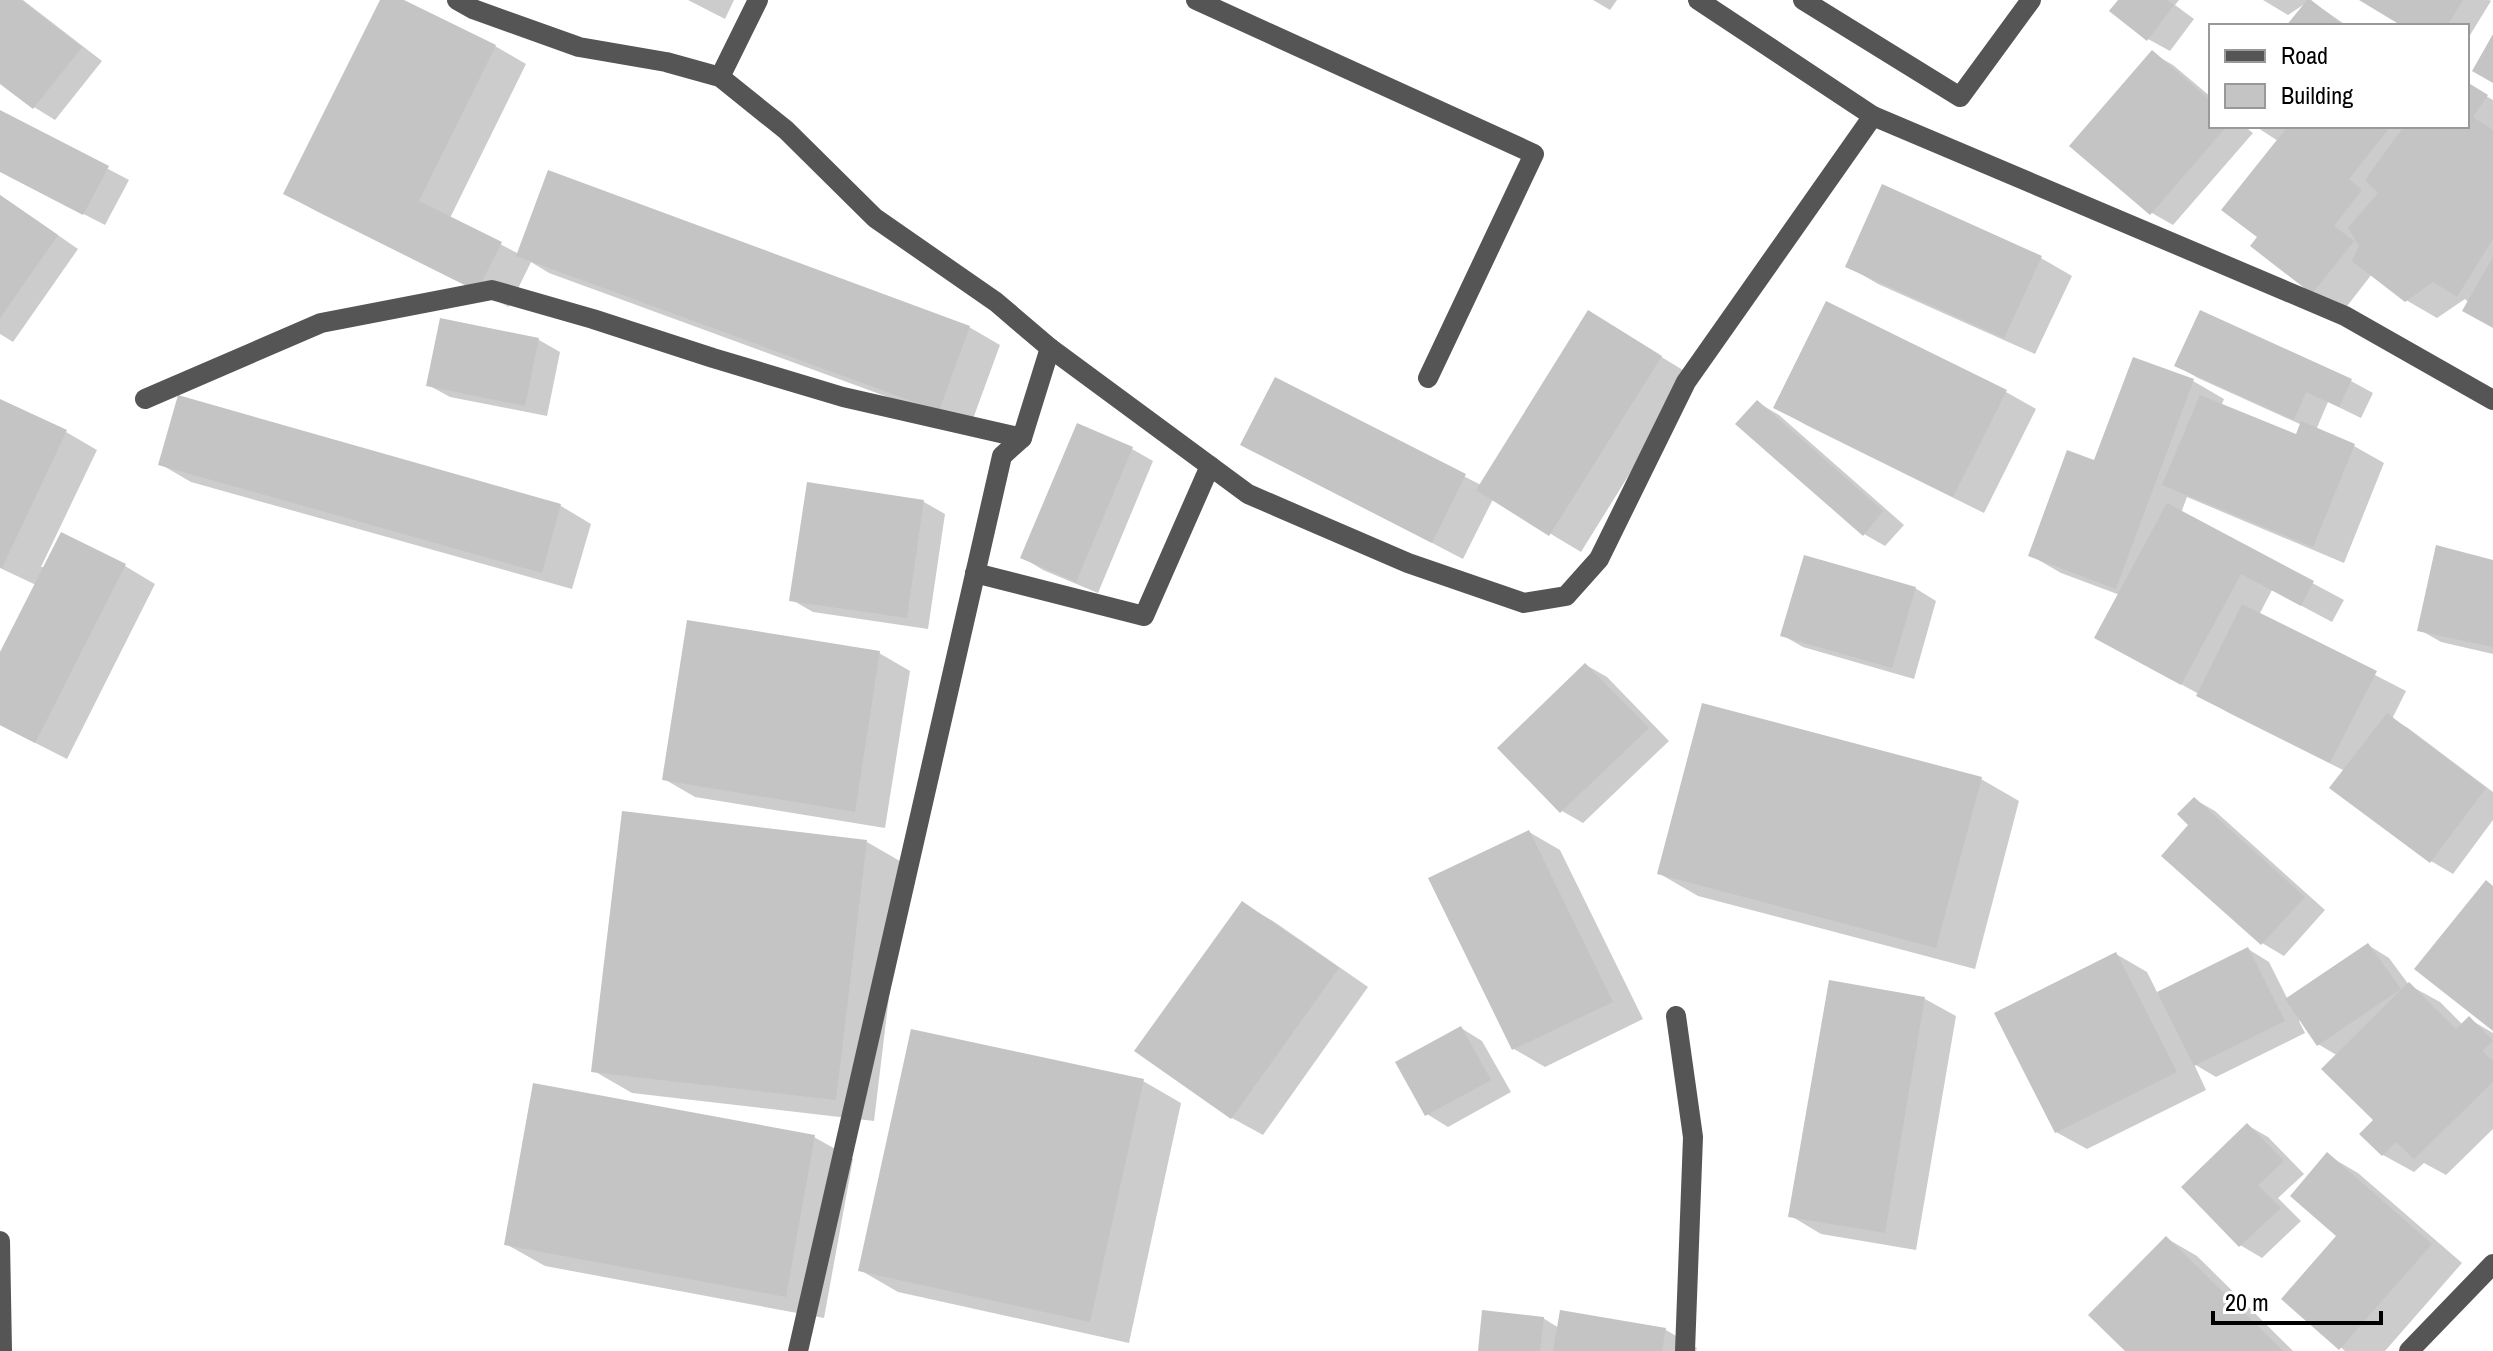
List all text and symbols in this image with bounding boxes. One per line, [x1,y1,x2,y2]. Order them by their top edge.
legend [2209,24,2469,128]
text: Road [2281,39,2328,71]
text: Building [2281,79,2353,111]
scale bar [2213,1275,2381,1325]
text: 20 m [2225,1286,2269,1318]

